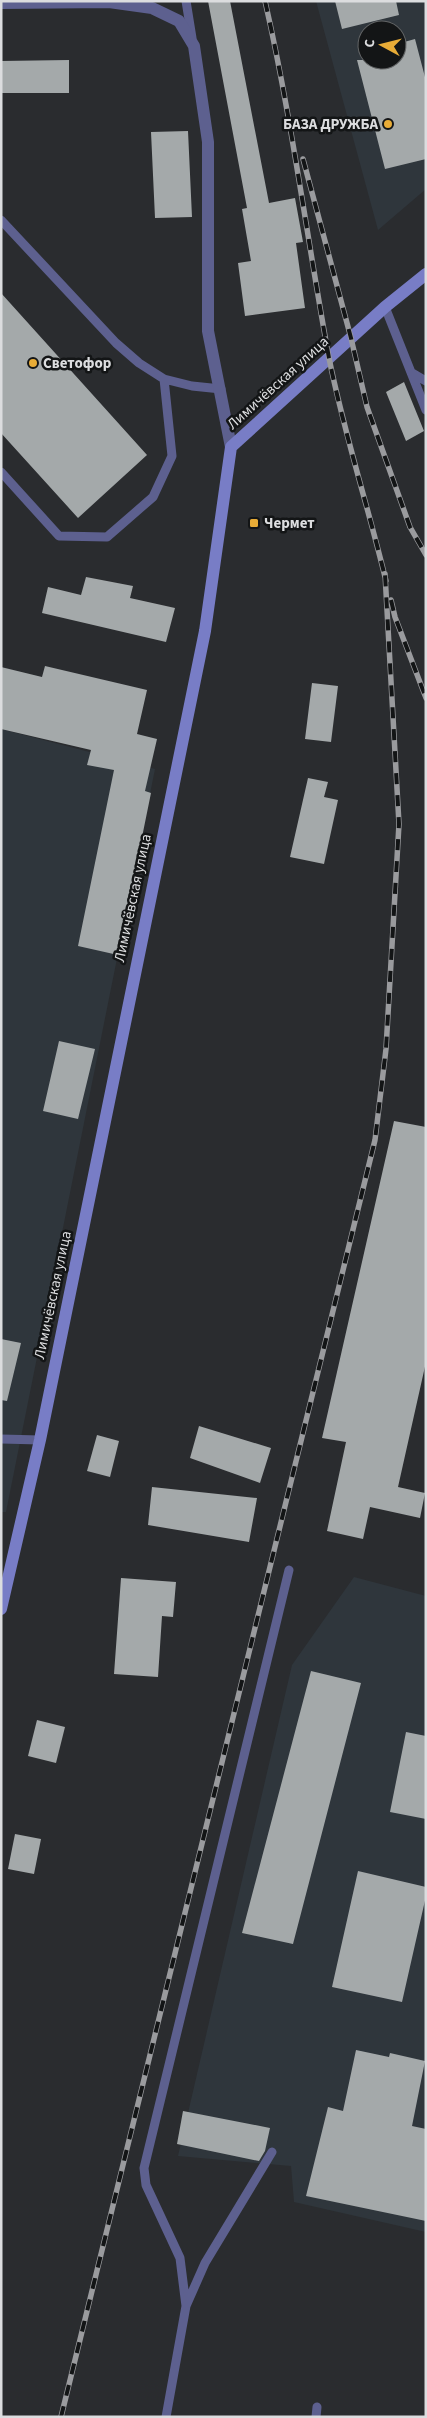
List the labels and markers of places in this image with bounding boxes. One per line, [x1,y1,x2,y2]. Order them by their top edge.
place label: БАЗА ДРУЖБА [283,114,378,135]
marker: БАЗА ДРУЖБА [382,118,394,130]
place label: Светофор [43,353,112,374]
marker: Светофор [27,357,39,369]
place label: Чермет [264,513,315,534]
marker: Чермет [248,517,260,529]

